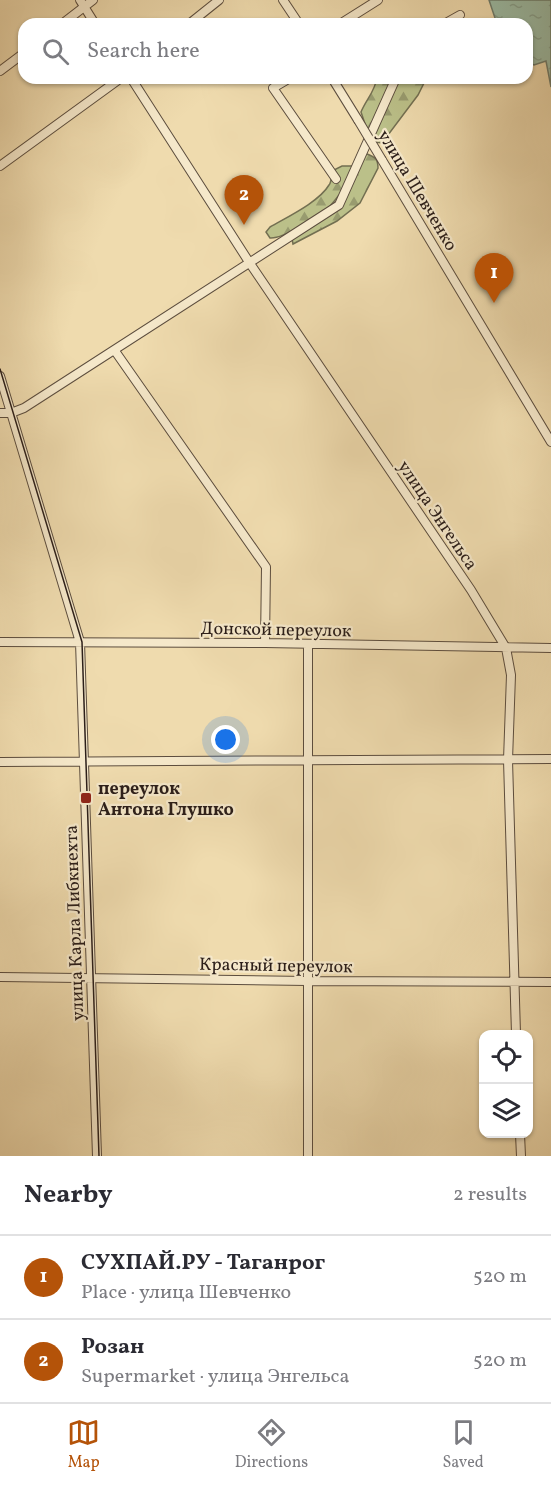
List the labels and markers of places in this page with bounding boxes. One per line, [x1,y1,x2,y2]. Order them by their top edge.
pin: 2 [224,176,264,225]
pin: 1 [474,254,514,303]
place label: переулок Антона Глушко [98,777,234,823]
marker: переулок Антона Глушко [79,791,93,805]

